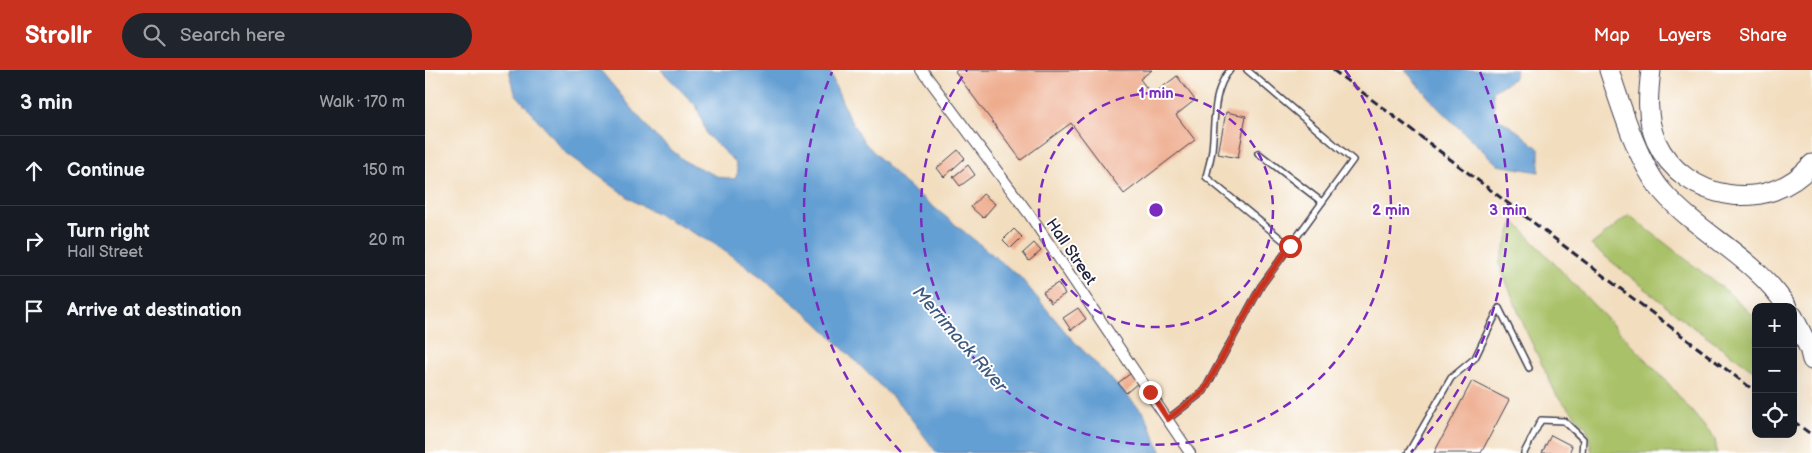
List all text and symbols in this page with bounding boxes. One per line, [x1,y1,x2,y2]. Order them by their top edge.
search box [122,13,472,58]
text: Strollr [25,21,92,50]
icon: search [140,21,168,49]
text: Search here [180,24,285,47]
text: Map [1594,25,1630,46]
text: Layers [1658,25,1711,46]
text: Share [1739,25,1787,46]
text: 1 min [1138,84,1174,103]
text: 3 min [20,90,73,115]
text: Walk · 170 m [319,93,405,112]
icon: ahead [20,157,48,185]
text: Continue [67,159,145,182]
text: 150 m [363,161,405,180]
centre of rings [1147,201,1165,219]
text: 2 min [1372,201,1410,220]
text: 3 min [1489,201,1527,220]
street label: Hall Street [1042,215,1100,289]
text: Turn right [67,220,150,243]
icon: right [20,227,48,255]
text: 20 m [369,231,405,250]
route start [1279,235,1302,258]
text: Hall Street [67,243,143,262]
water label: Merrimack River [908,282,1012,398]
icon: arrive [20,297,48,325]
text: Arrive at destination [67,299,242,322]
map controls [1752,303,1797,438]
button: + [1752,303,1797,348]
button: − [1752,348,1797,393]
route end [1139,381,1162,404]
button: locate [1752,393,1797,438]

